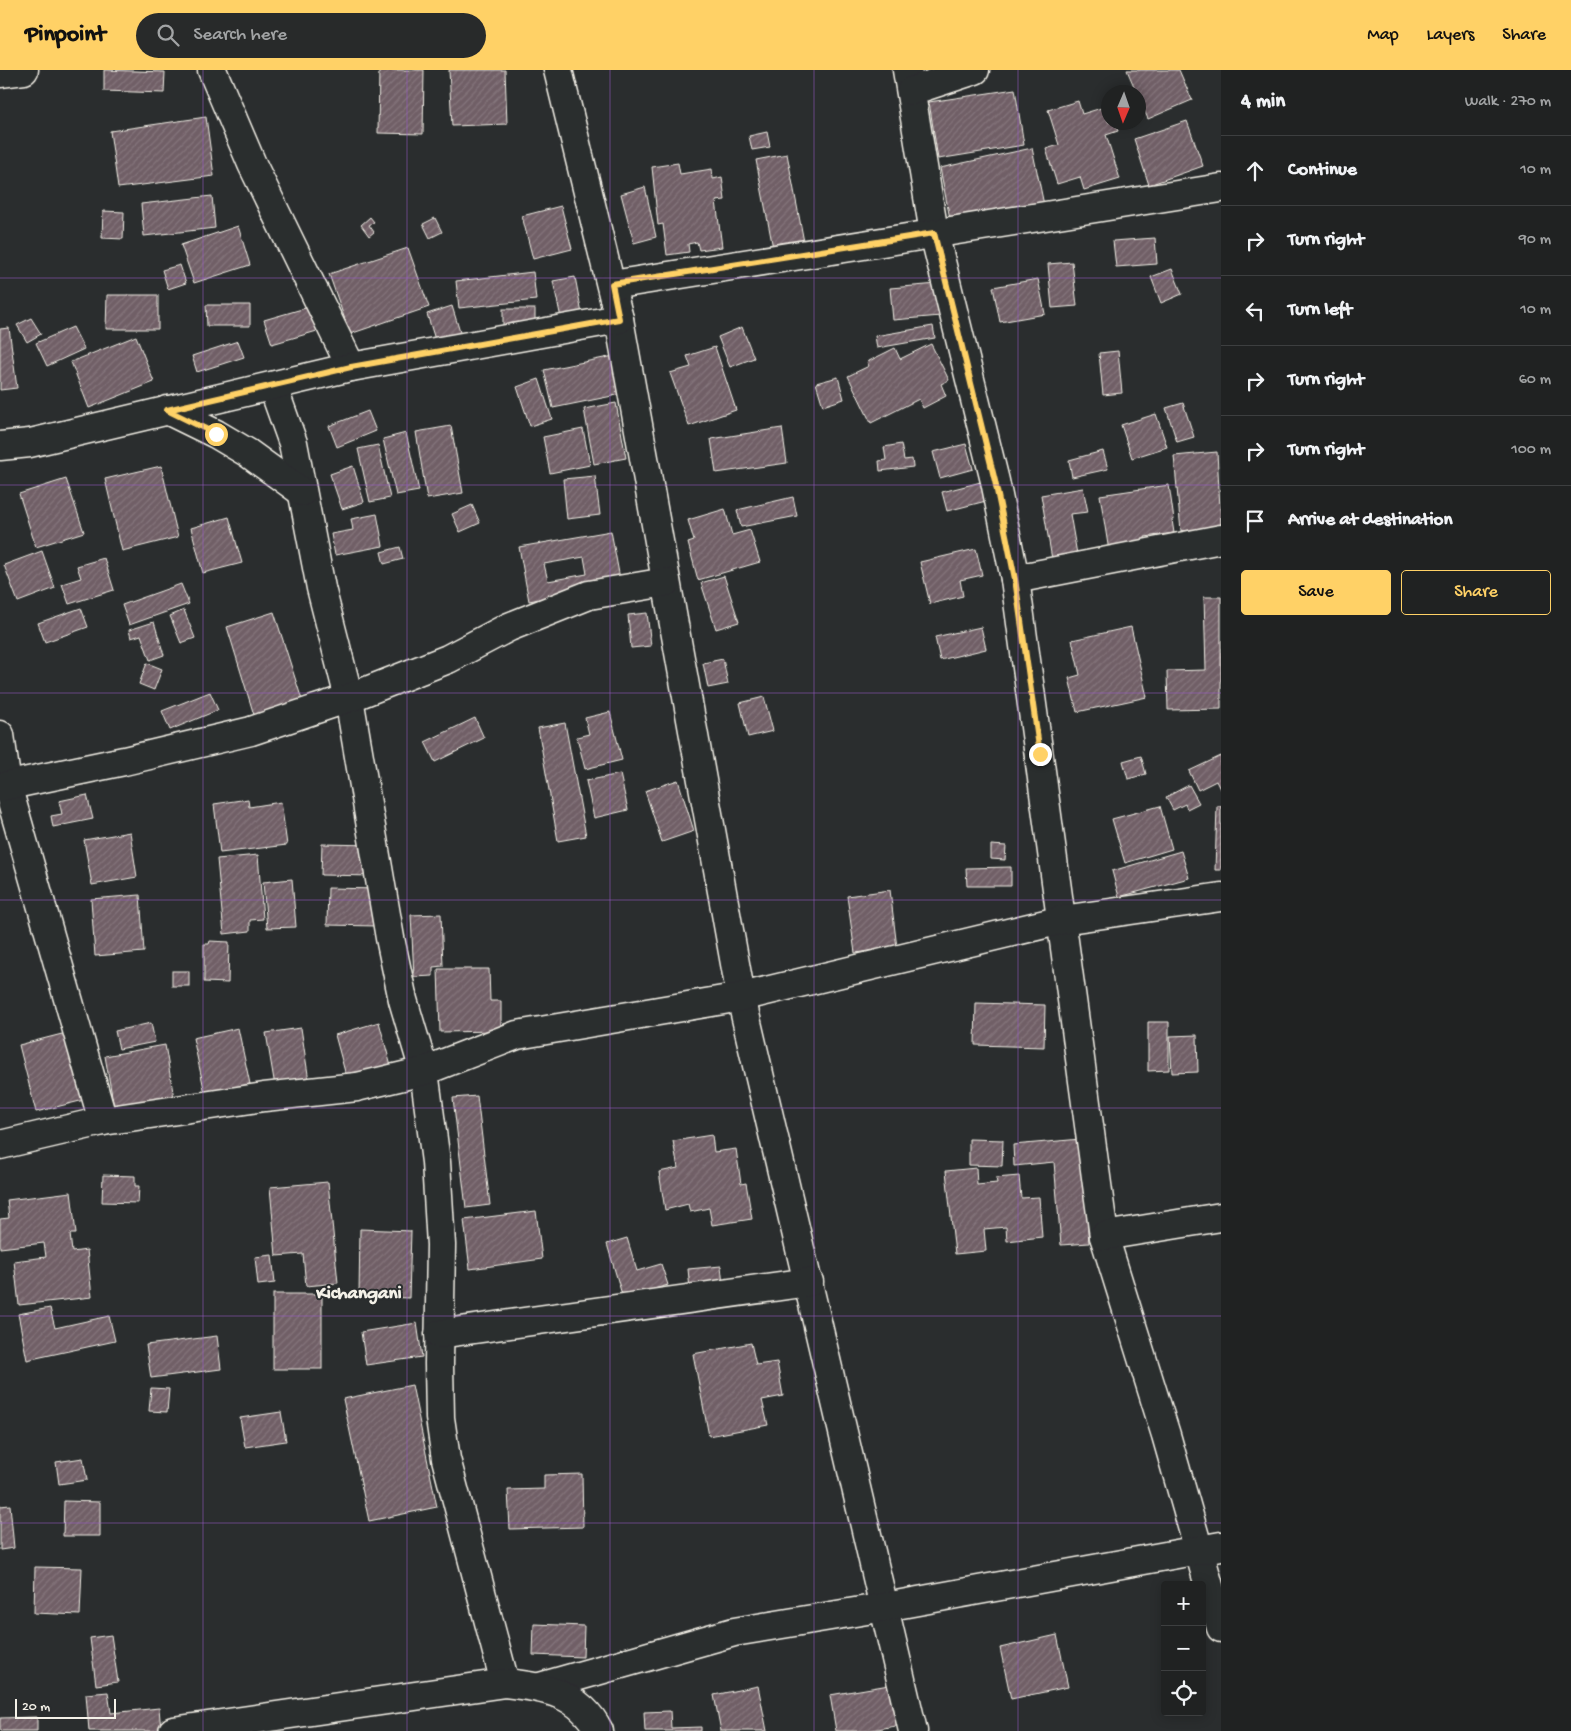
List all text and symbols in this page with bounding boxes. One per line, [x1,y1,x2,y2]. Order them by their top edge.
search box [136,13,486,58]
text: Pinpoint [25,21,106,50]
icon: search [154,21,182,49]
text: Search here [194,24,287,47]
text: Map [1367,25,1399,46]
text: Layers [1427,25,1474,46]
text: Share [1502,25,1546,46]
north arrow [1101,85,1146,130]
text: 4 min [1241,90,1285,115]
text: Walk · 270 m [1465,93,1551,112]
icon: ahead [1241,157,1269,185]
text: Continue [1288,159,1357,182]
text: 10 m [1520,161,1551,180]
icon: right [1241,227,1269,255]
text: Turn right [1288,229,1364,252]
text: 90 m [1519,231,1551,250]
icon: left [1241,297,1269,325]
text: Turn left [1288,299,1352,322]
text: 10 m [1520,301,1551,320]
icon: right [1241,367,1269,395]
text: Turn right [1288,369,1364,392]
text: 60 m [1519,371,1551,390]
route start [205,423,228,446]
icon: right [1241,437,1269,465]
text: Turn right [1288,439,1364,462]
text: 100 m [1511,441,1551,460]
icon: arrive [1241,507,1269,535]
text: Arrive at destination [1288,509,1452,532]
button: Save [1241,570,1391,615]
button: Share [1401,570,1551,615]
route end [1029,743,1052,766]
district label: Kichangani [315,1283,402,1306]
map controls [1161,1581,1206,1716]
button: + [1161,1581,1206,1626]
button: − [1161,1626,1206,1671]
button: locate [1161,1671,1206,1716]
scale bar [15,1696,116,1719]
text: 20 m [22,1699,50,1716]

